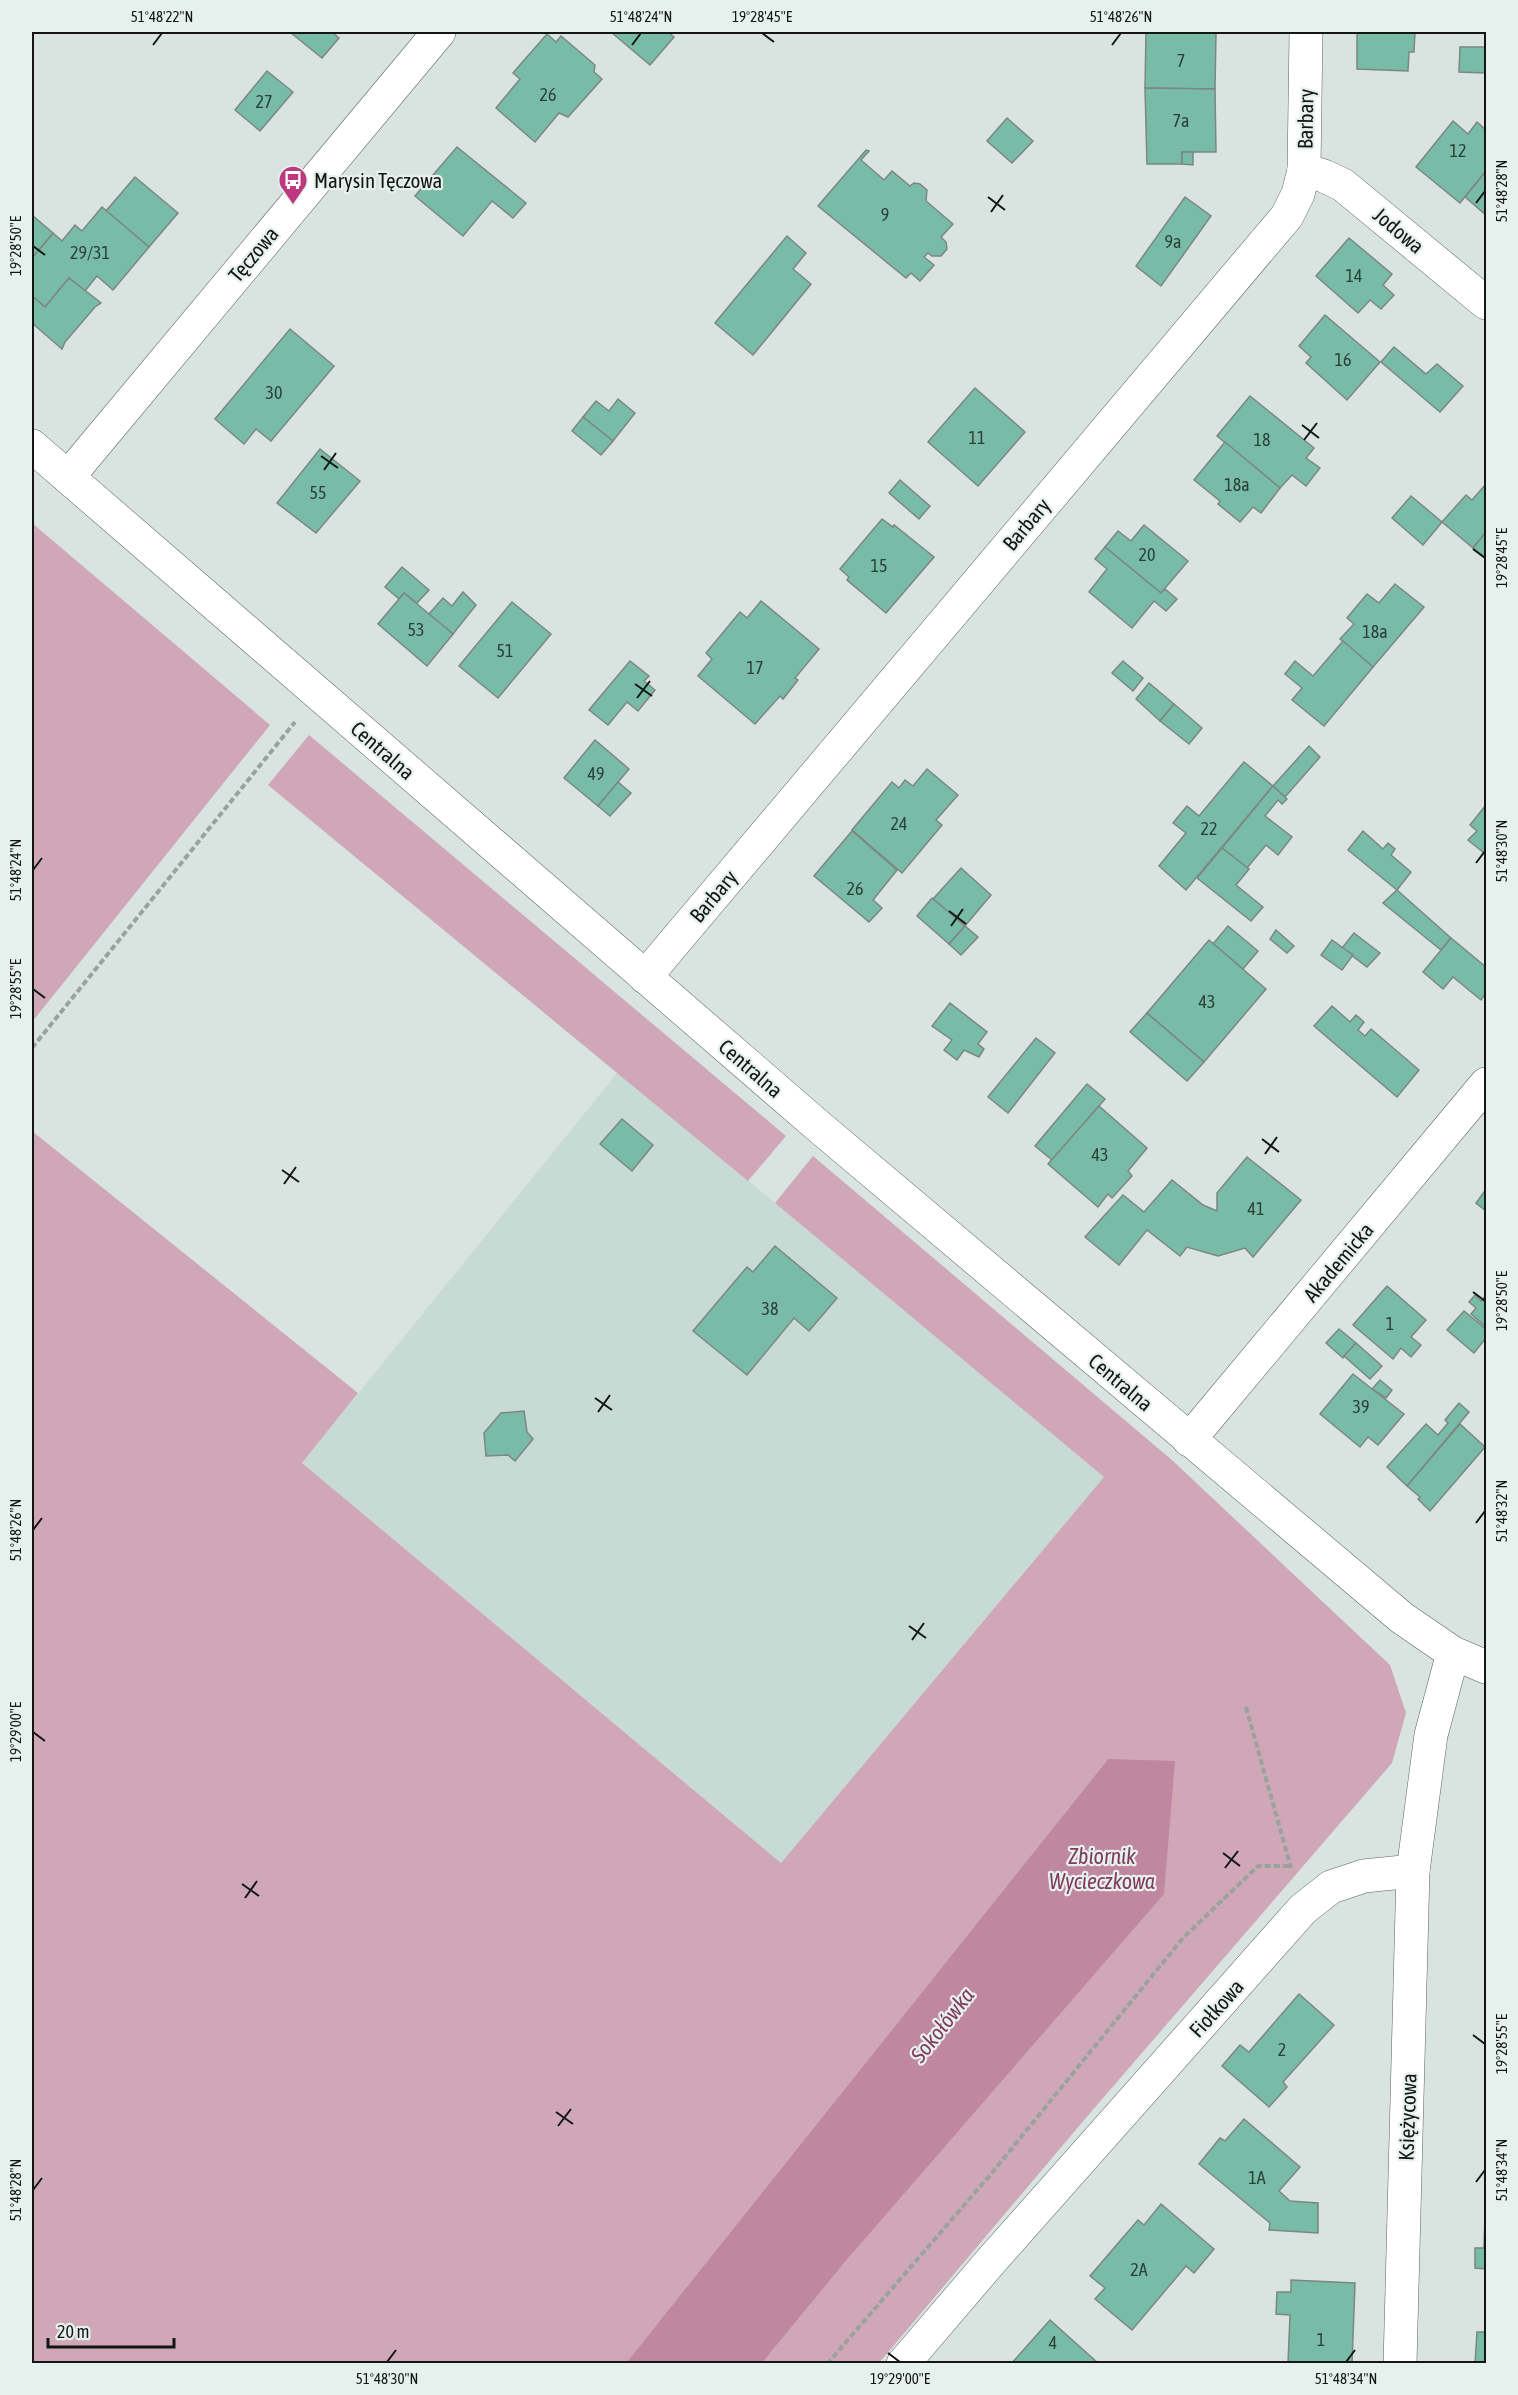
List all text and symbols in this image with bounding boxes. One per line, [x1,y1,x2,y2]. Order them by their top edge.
text: 51°48'22"N [131,8,193,25]
text: 51°48'24"N [610,8,672,25]
text: 19°28'45"E [732,8,793,25]
text: 51°48'26"N [1090,8,1152,25]
house number: 7 [1177,50,1185,71]
house number: 26 [540,84,556,105]
street label: Barbary [1292,88,1318,149]
house number: 27 [256,91,272,112]
house number: 7a [1173,110,1189,131]
house number: 12 [1450,140,1466,161]
text: 51°48'28"N [1493,160,1510,222]
bus stop icon: Marysin Tęczowa [277,164,309,206]
place label: Marysin Tęczowa [314,168,442,192]
street label: Jodowa [1369,202,1429,258]
house number: 9 [881,204,889,225]
text: 19°28'50"E [7,215,24,276]
street label: Tęczowa [223,222,283,286]
house number: 9a [1165,231,1181,252]
house number: 29/31 [70,242,110,263]
house number: 14 [1346,265,1362,286]
house number: 16 [1335,349,1351,370]
house number: 30 [266,382,282,403]
house number: 11 [969,427,985,448]
house number: 18 [1254,429,1270,450]
house number: 18a [1224,474,1250,495]
house number: 55 [310,482,326,503]
street label: Barbary [997,493,1055,555]
text: 19°28'45"E [1493,527,1510,588]
house number: 20 [1139,544,1155,565]
house number: 15 [871,555,887,576]
house number: 53 [408,619,424,640]
house number: 18a [1362,621,1388,642]
house number: 51 [497,640,513,661]
house number: 17 [747,657,763,678]
street label: Centralna [346,716,420,784]
house number: 49 [588,763,604,784]
house number: 24 [891,813,907,834]
house number: 22 [1201,818,1217,839]
text: 51°48'30"N [1493,820,1510,882]
text: 51°48'24"N [7,839,24,901]
street label: Barbary [684,865,742,927]
house number: 26 [847,878,863,899]
text: 19°28'55"E [7,958,24,1019]
house number: 43 [1199,991,1215,1012]
street label: Centralna [714,1034,788,1102]
house number: 43 [1092,1144,1108,1165]
house number: 41 [1248,1198,1264,1219]
street label: Akademicka [1298,1218,1378,1306]
text: 19°28'50"E [1493,1270,1510,1331]
house number: 38 [762,1298,778,1319]
house number: 1 [1386,1313,1394,1334]
street label: Centralna [1084,1348,1158,1416]
house number: 39 [1353,1396,1369,1417]
text: 51°48'32"N [1493,1480,1510,1542]
text: 51°48'26"N [7,1499,24,1561]
text: 19°29'00"E [7,1701,24,1762]
water label: Zbiornik Wycieczkowa [1049,1843,1155,1894]
street label: Fiołkowa [1184,1974,1248,2042]
water label: Sokołówka [904,1983,979,2068]
text: 19°28'55"E [1493,2013,1510,2074]
house number: 2 [1278,2039,1286,2060]
street label: Księżycowa [1393,2073,1421,2161]
text: 51°48'34"N [1493,2139,1510,2201]
text: 51°48'28"N [7,2159,24,2221]
house number: 1A [1248,2167,1266,2188]
house number: 2A [1130,2259,1148,2280]
scale bar [48,2311,174,2349]
text: 20 m [57,2321,89,2342]
house number: 1 [1317,2329,1325,2350]
house number: 4 [1049,2332,1057,2353]
text: 51°48'30"N [356,2370,418,2387]
text: 19°29'00"E [870,2370,931,2387]
text: 51°48'34"N [1315,2370,1377,2387]

